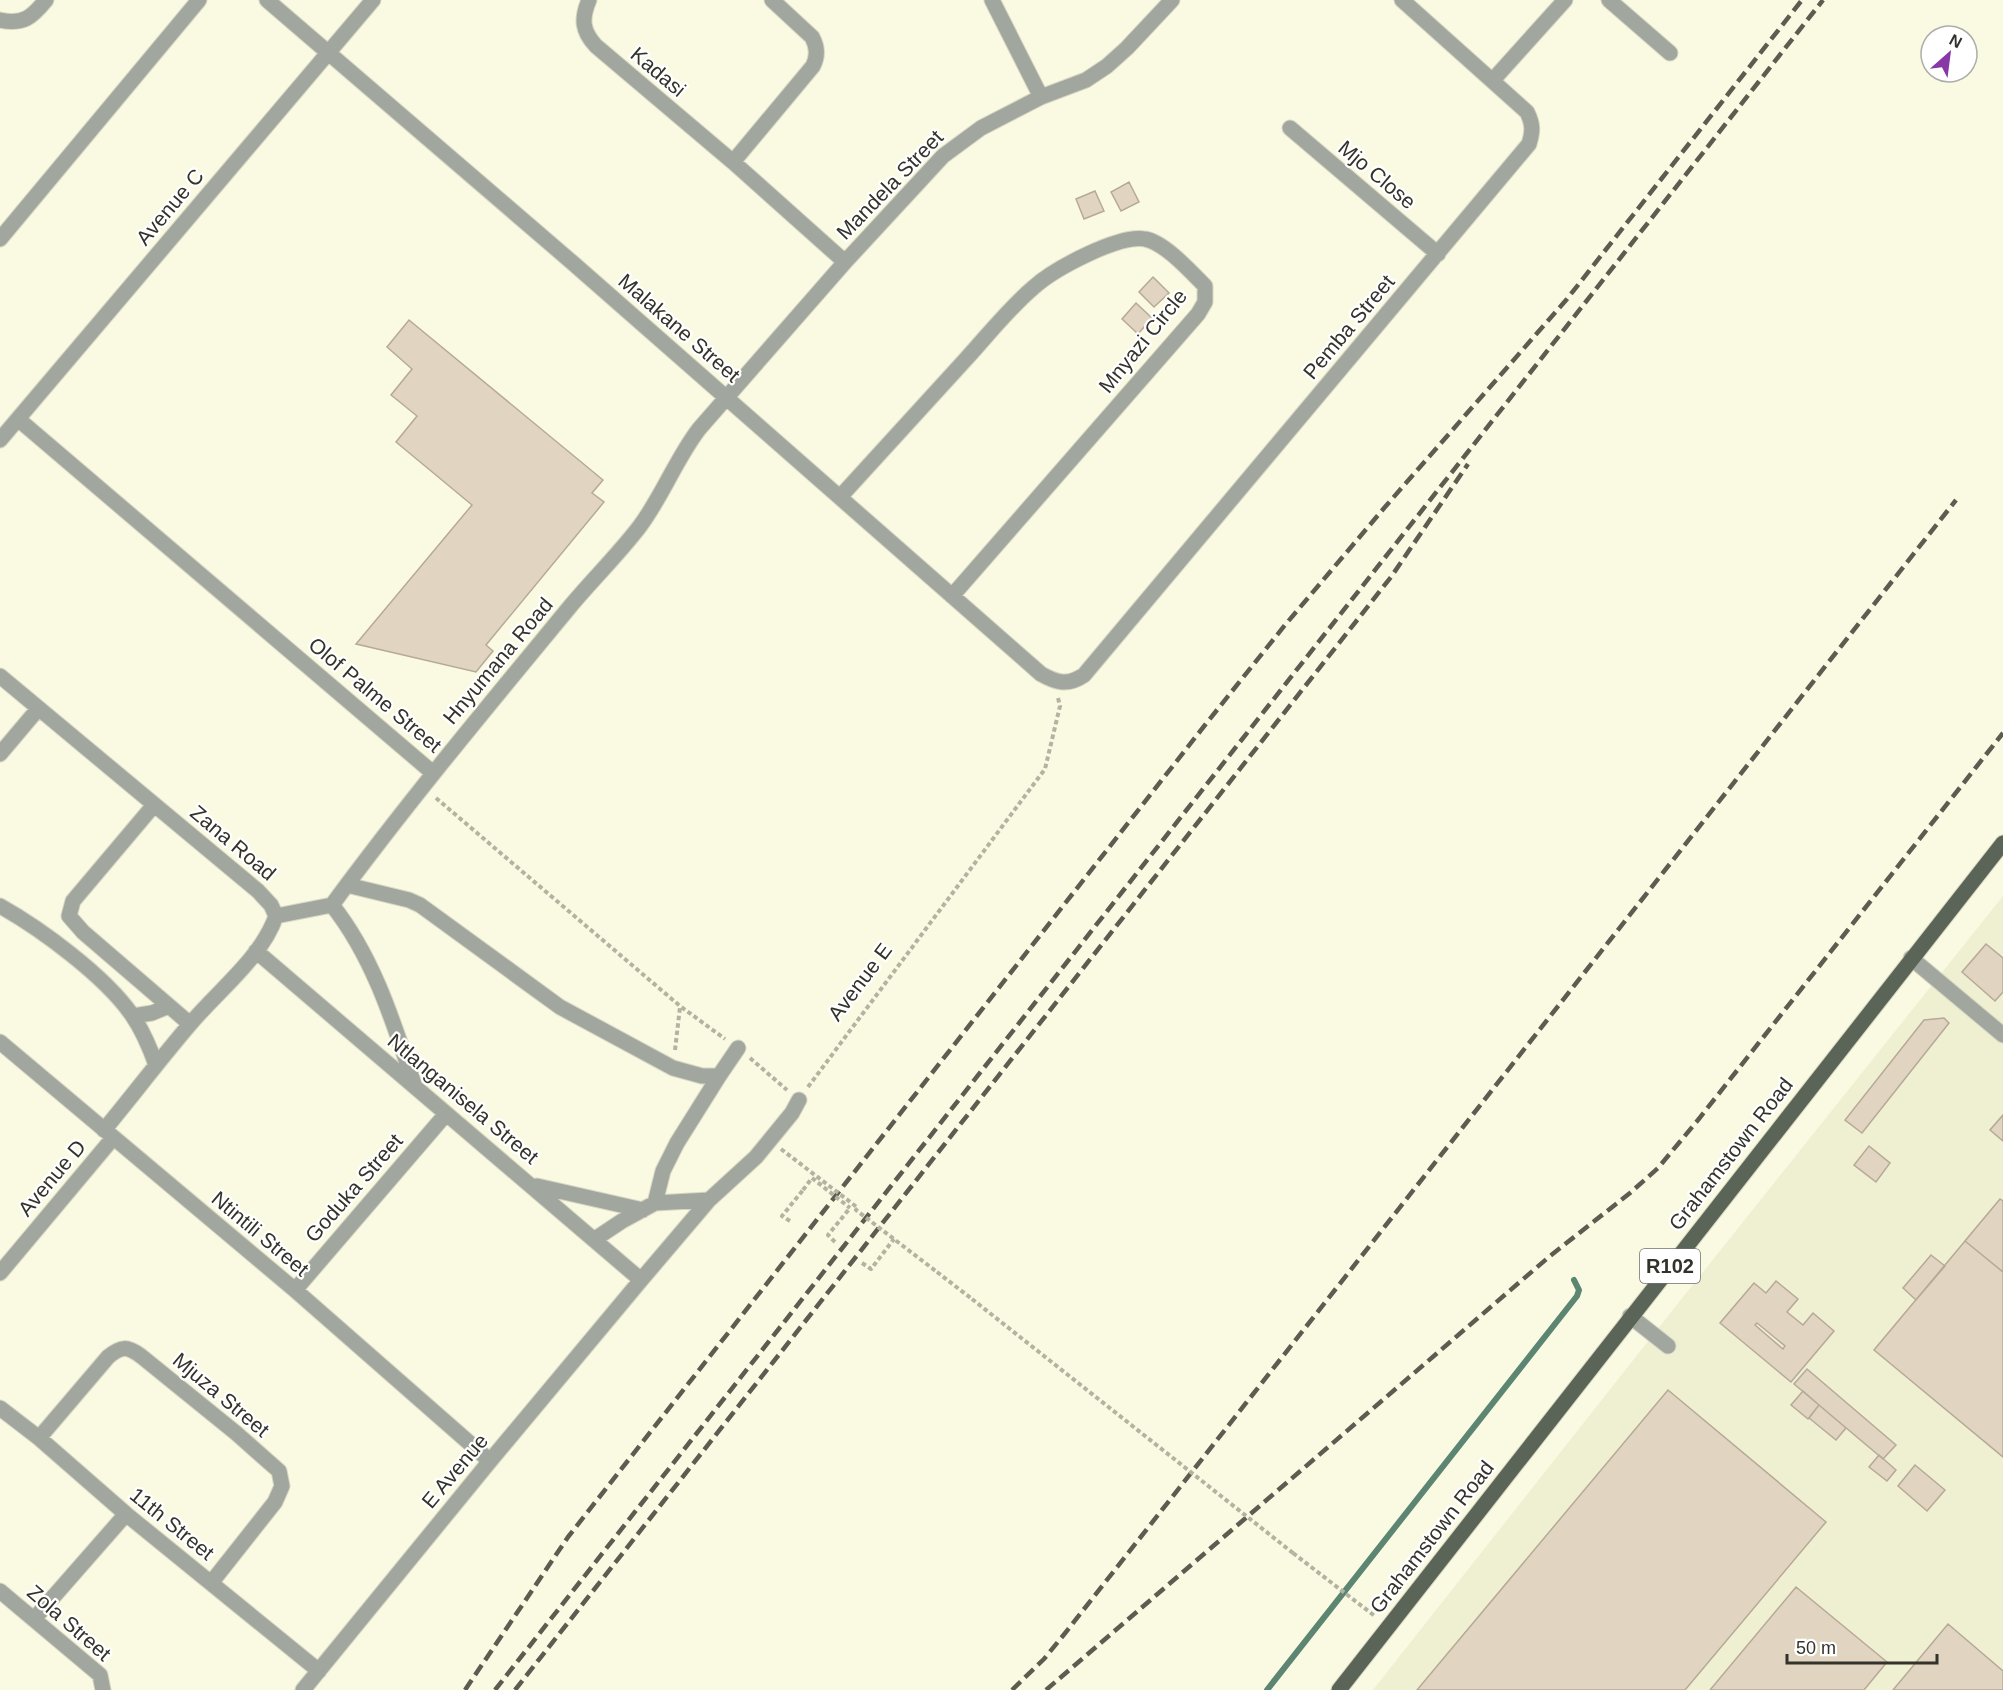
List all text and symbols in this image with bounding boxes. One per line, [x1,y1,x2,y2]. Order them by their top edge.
north arrow [1919,24,1979,84]
text: N [1947,31,1965,51]
street label: Kadasi [626,42,690,101]
street label: Mandela Street [832,125,947,244]
street label: Mjo Close [1334,136,1420,213]
street label: Avenue C [131,164,208,249]
street label: Malakane Street [614,269,745,387]
street label: Pemba Street [1299,270,1399,383]
street label: Mnyazi Circle [1094,284,1191,397]
street label: Hnyumana Road [438,593,557,728]
street label: Olof Palme Street [304,633,446,757]
street label: Zana Road [186,800,281,885]
street label: Avenue E [823,939,896,1025]
street label: Ntlanganisela Street [383,1029,543,1168]
street label: Grahamstown Road [1664,1073,1797,1234]
street label: Goduka Street [301,1129,407,1246]
street label: Avenue D [13,1135,90,1220]
street label: Ntintili Street [207,1187,313,1281]
road number: R102 [1640,1249,1700,1283]
street label: Mjuza Street [169,1348,274,1441]
street label: E Avenue [417,1429,492,1512]
street label: Grahamstown Road [1365,1456,1498,1617]
street label: 11th Street [126,1483,219,1564]
street label: Zola Street [23,1580,116,1665]
scale bar [1787,1627,1937,1665]
text: 50 m [1796,1638,1836,1658]

